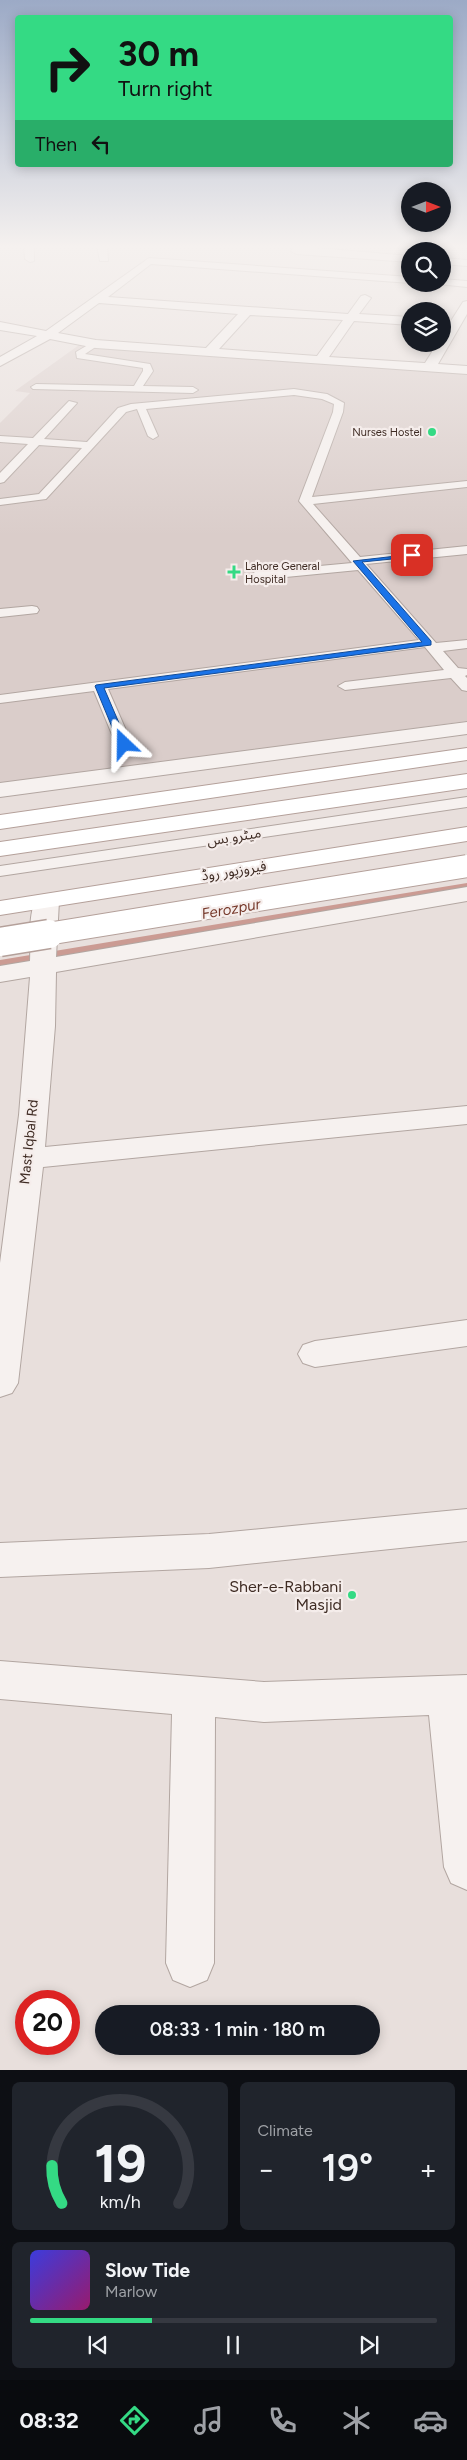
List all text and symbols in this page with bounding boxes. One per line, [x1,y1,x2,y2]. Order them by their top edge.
text: 30 m [118,33,199,75]
icon: right [35,35,100,100]
text: Turn right [118,75,213,102]
icon: left [87,130,115,158]
text: Then [35,133,77,156]
north arrow [401,182,451,232]
map controls [401,182,451,352]
button: search [401,242,451,292]
button: layers [401,302,451,352]
place label: Nurses Hostel [352,426,422,439]
marker: Nurses Hostel [426,426,438,438]
pin [391,534,433,576]
icon: arrive [398,541,426,569]
place label: Lahore General Hospital [245,560,320,586]
marker: Lahore General Hospital [227,565,241,579]
position arrow [97,717,149,769]
street label: میٹرو بس [206,824,262,850]
street label: فیروزپور روڈ [200,857,268,886]
water label: Ferozpur [200,895,263,923]
street label: Mast Iqbal Rd [16,1099,42,1185]
place label: Sher-e-Rabbani Masjid [229,1577,342,1614]
marker: Sher-e-Rabbani Masjid [346,1589,358,1601]
speed limit sign: 20 [15,1990,80,2055]
text: 08:33 · 1 min · 180 m [150,2018,325,2041]
text: Climate [258,2121,313,2140]
text: 19 [94,2133,146,2195]
text: 19° [321,2145,373,2191]
text: − [258,2152,275,2186]
text: + [420,2152,437,2186]
text: km/h [99,2191,140,2212]
text: Slow Tide [105,2259,190,2282]
text: Marlow [105,2282,157,2301]
icon: previous [84,2331,112,2359]
icon: pause [219,2331,247,2359]
icon: next [355,2331,383,2359]
icon: directions [117,2403,152,2438]
icon: music [191,2403,226,2438]
icon: phone [265,2403,300,2438]
icon: climate [339,2403,374,2438]
icon: car [413,2403,448,2438]
text: 08:32 [19,2407,79,2434]

